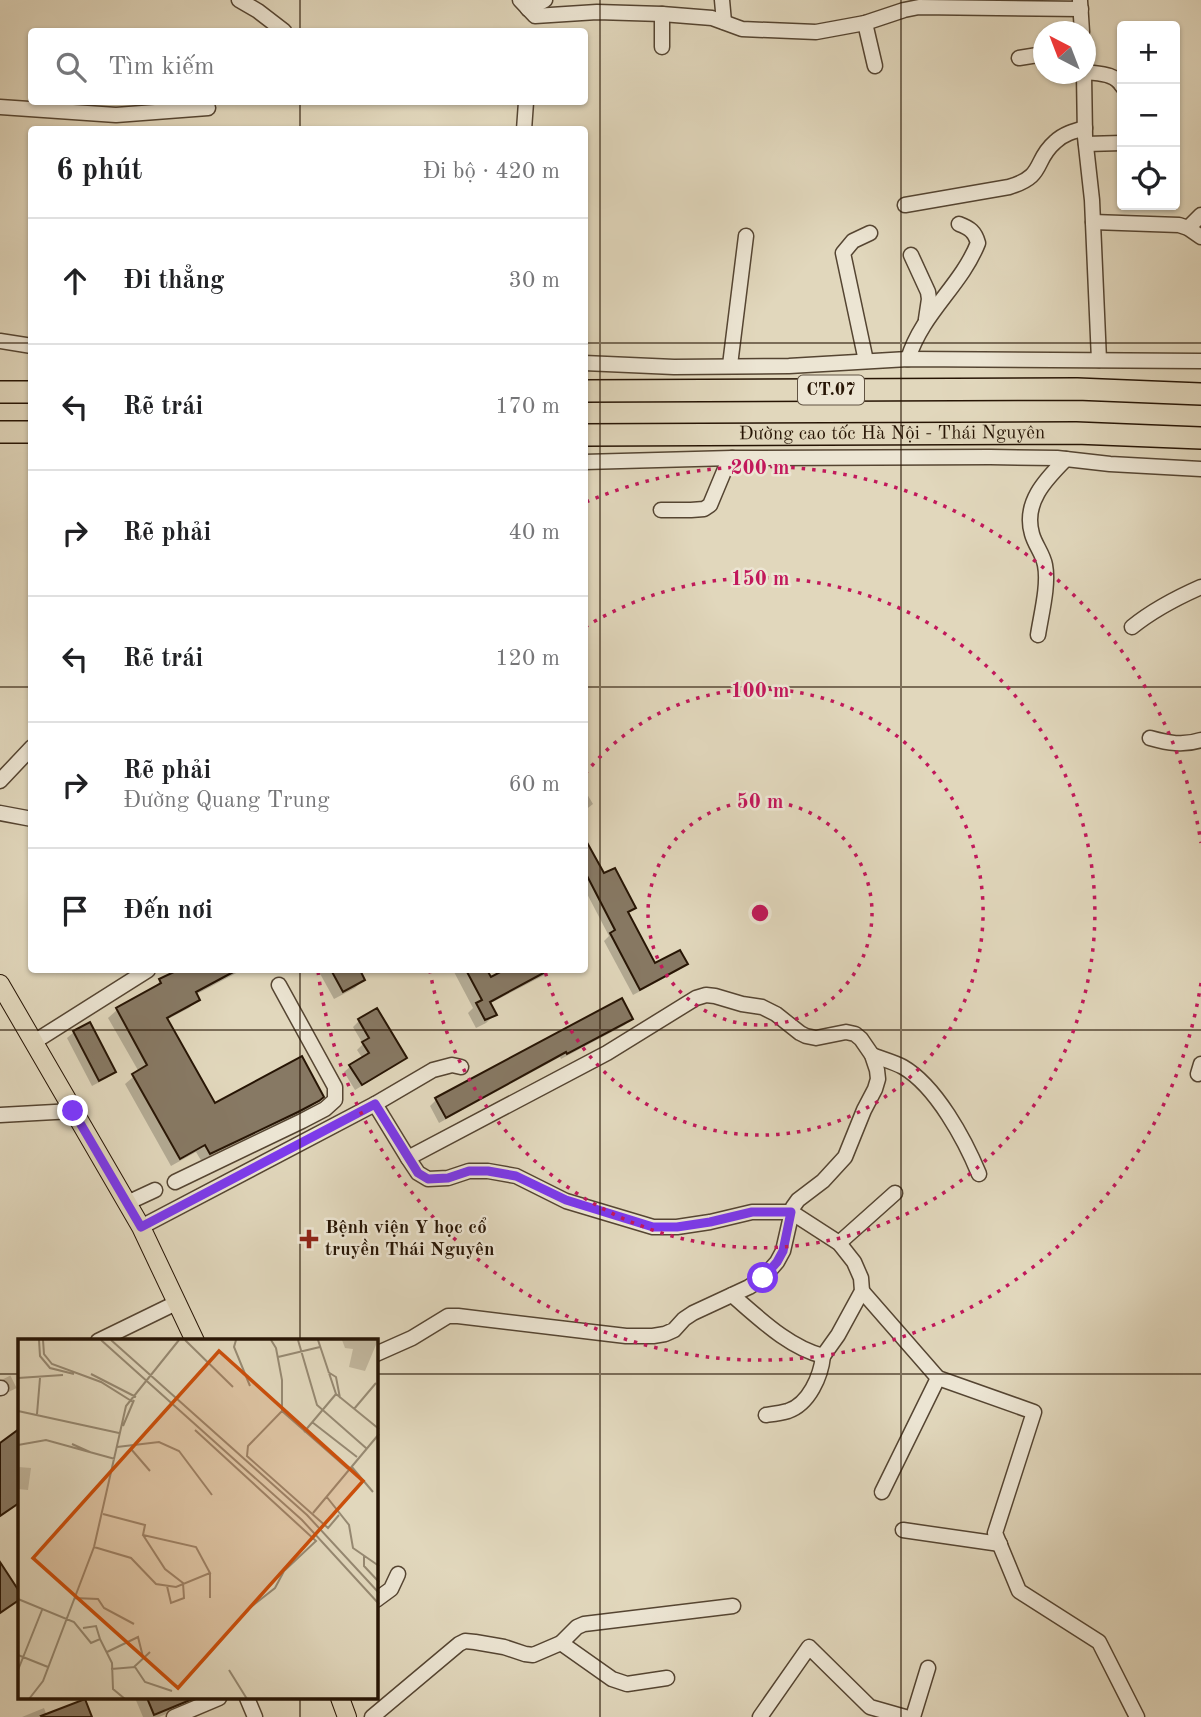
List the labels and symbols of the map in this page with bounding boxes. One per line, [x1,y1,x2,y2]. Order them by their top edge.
north arrow [1033,21,1096,84]
road number: CT.07 [798,376,864,404]
street label: Đường cao tốc Hà Nội - Thái Nguyên [739,423,1045,444]
text: 200 m [730,458,790,479]
text: 150 m [730,569,790,590]
text: 100 m [730,681,790,702]
text: 50 m [736,792,784,813]
centre of rings [748,901,772,925]
route end [57,1095,88,1126]
place label: Bệnh viện Y học cổ truyền Thái Nguyên [325,1217,495,1260]
marker: Bệnh viện Y học cổ truyền Thái Nguyên [299,1229,319,1249]
route start [747,1262,778,1293]
inset map [18,1339,378,1700]

